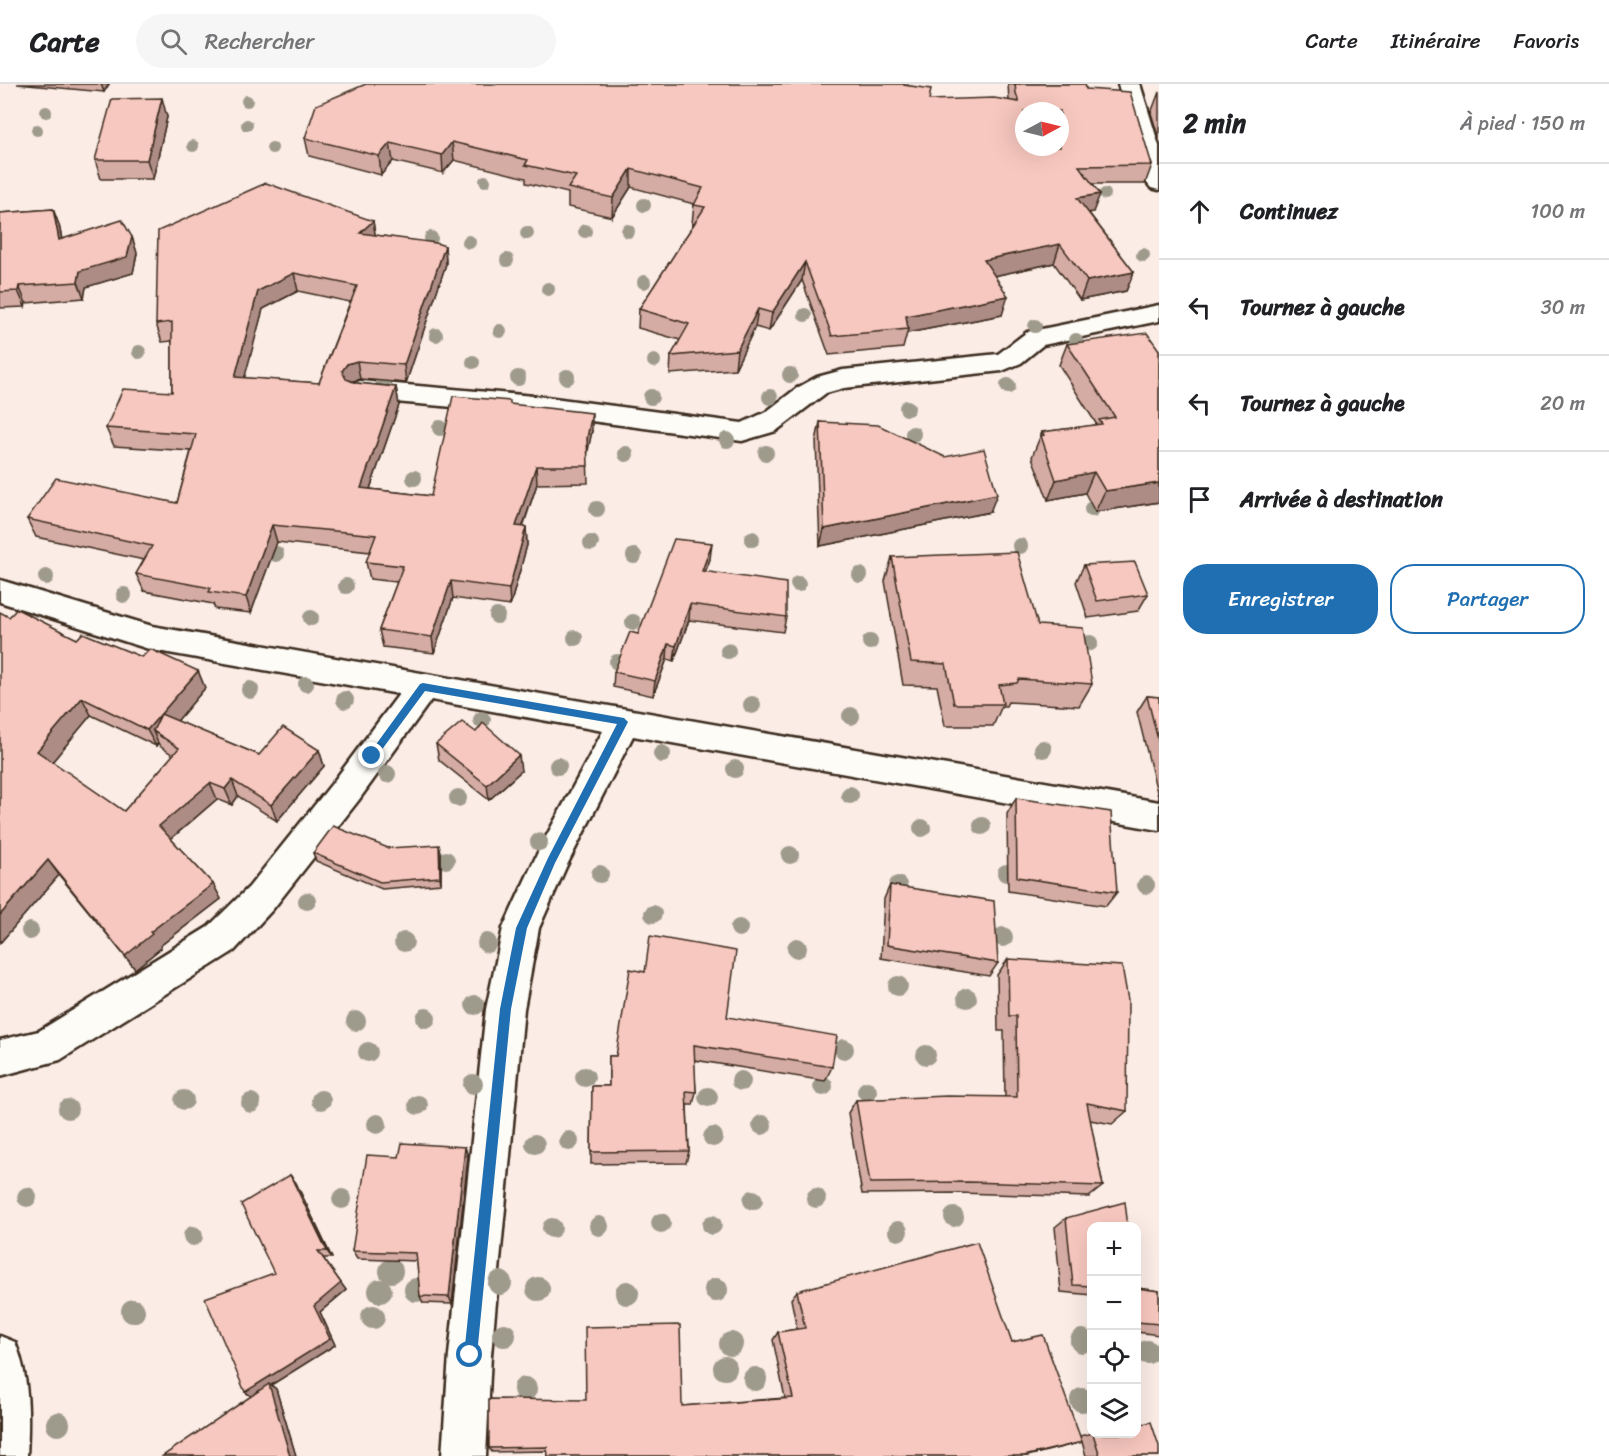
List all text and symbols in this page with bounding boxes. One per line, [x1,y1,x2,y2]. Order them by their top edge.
search box [136,14,556,68]
text: Carte [30,17,100,66]
text: Rechercher [205,22,314,61]
text: Carte [1306,22,1358,60]
text: Itinéraire [1391,22,1481,60]
text: Favoris [1514,22,1579,60]
icon: search [157,25,190,58]
text: 2 min [1183,100,1246,146]
north arrow [1015,102,1069,156]
text: À pied · 150 m [1460,106,1585,141]
text: Continuez [1240,192,1338,231]
text: 100 m [1531,194,1585,229]
icon: ahead [1183,195,1216,228]
text: Tournez à gauche [1240,288,1405,327]
text: 30 m [1541,290,1585,325]
icon: left [1183,291,1216,324]
text: Tournez à gauche [1240,384,1405,423]
text: 20 m [1540,386,1585,421]
icon: left [1183,387,1216,420]
text: Arrivée à destination [1240,480,1443,519]
icon: arrive [1183,483,1216,516]
button: Enregistrer [1183,564,1378,634]
button: Partager [1390,564,1585,634]
route end [358,742,384,768]
map controls [1087,1222,1141,1438]
button: + [1087,1222,1141,1276]
button: − [1087,1276,1141,1330]
button: locate [1087,1330,1141,1384]
route start [456,1341,482,1367]
button: layers [1087,1384,1141,1438]

